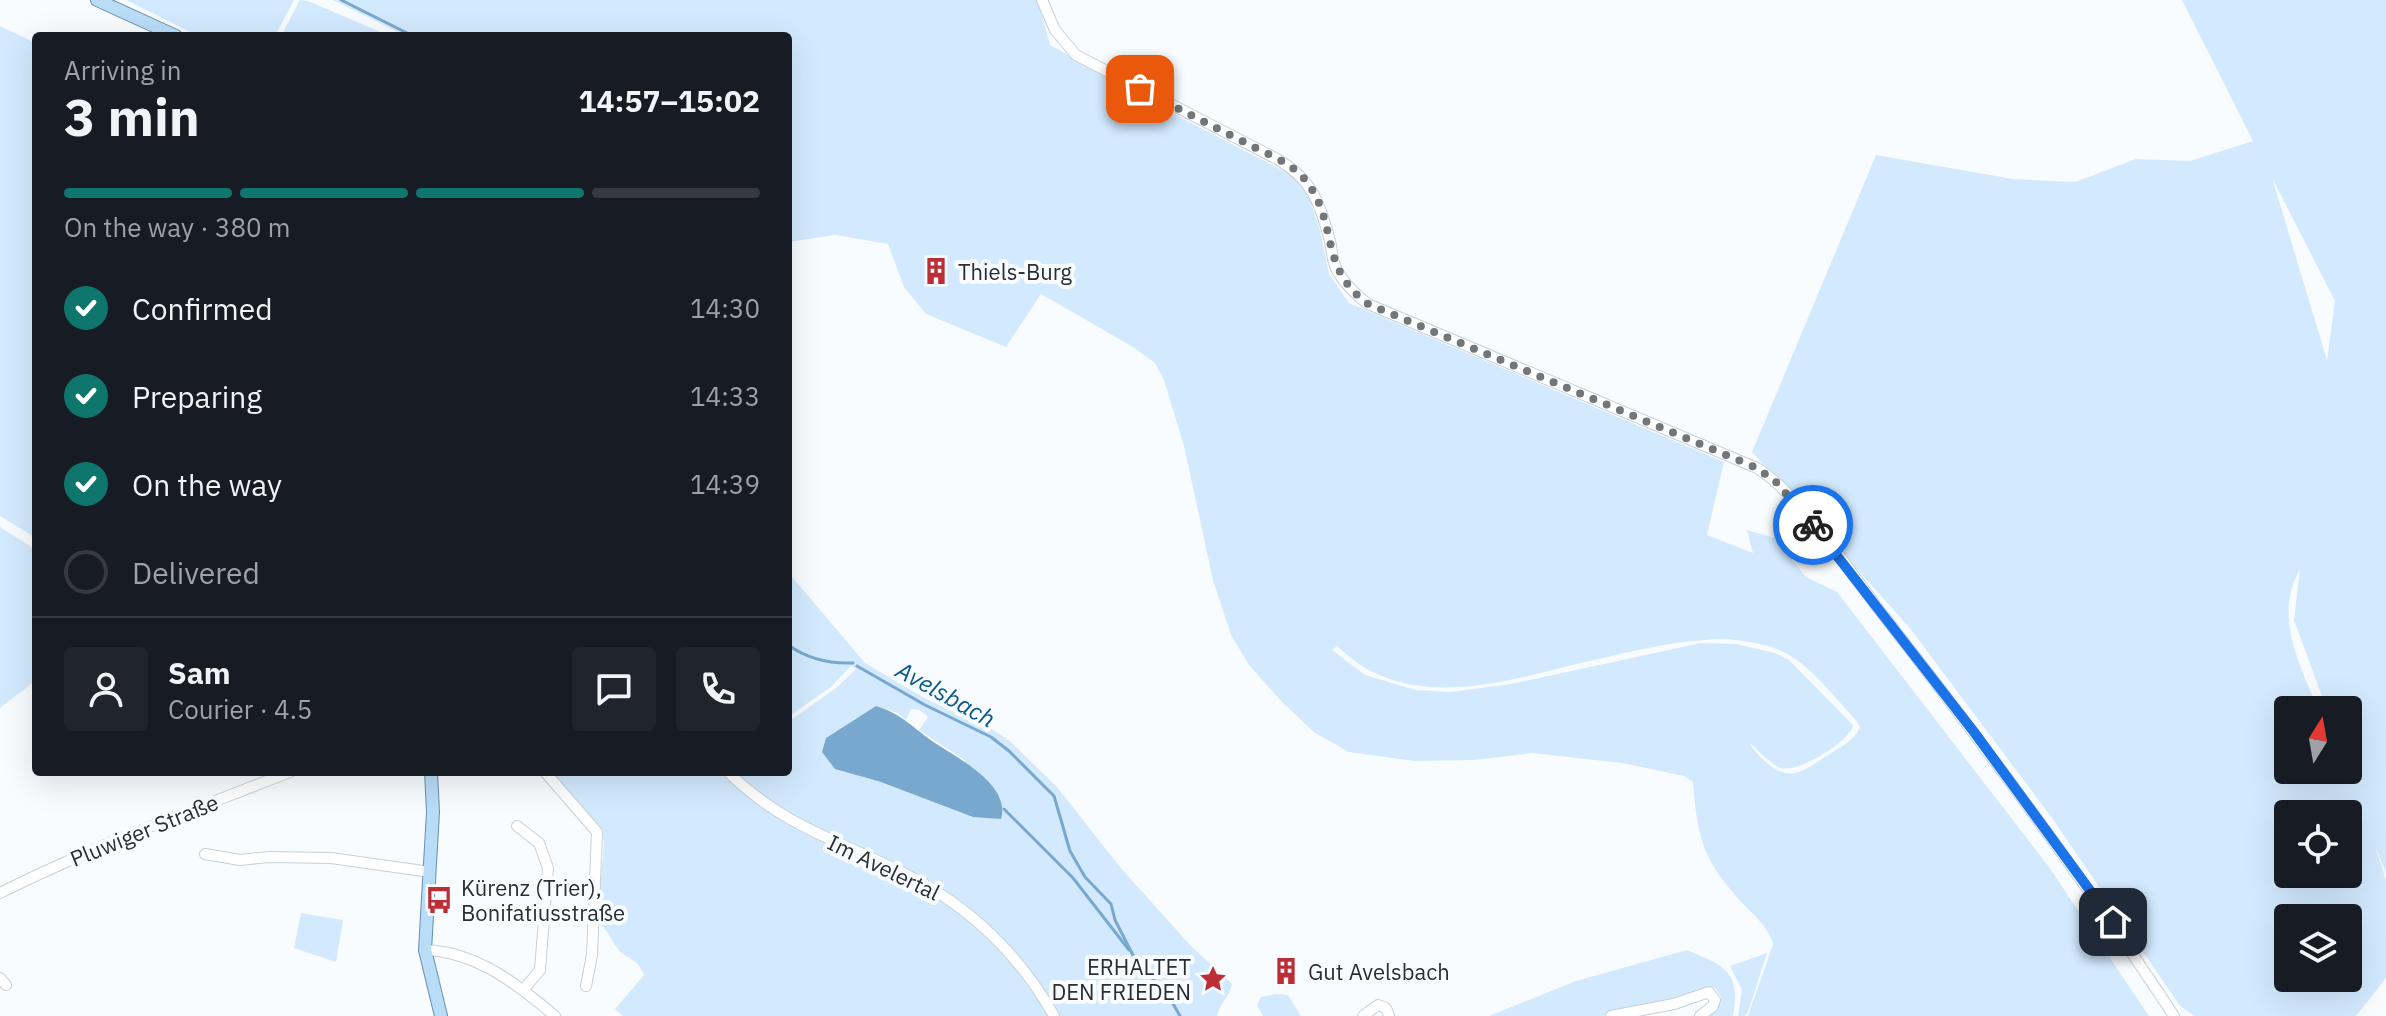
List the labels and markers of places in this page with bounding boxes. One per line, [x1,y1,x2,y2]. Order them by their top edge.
pin [1106,55,1174,123]
building icon: Thiels-Burg [921,256,951,286]
place label: Thiels-Burg [958,257,1072,286]
place label: Kürenz (Trier), Bonifatiusstraße [461,873,625,927]
bus stop icon: Kürenz (Trier), Bonifatiusstraße [424,885,454,915]
pin [2079,888,2147,956]
place label: ERHALTET DEN FRIEDEN [1052,952,1191,1006]
building icon: Gut Avelsbach [1271,956,1301,986]
place label: Gut Avelsbach [1308,957,1450,986]
place icon: ERHALTET DEN FRIEDEN [1198,964,1228,994]

